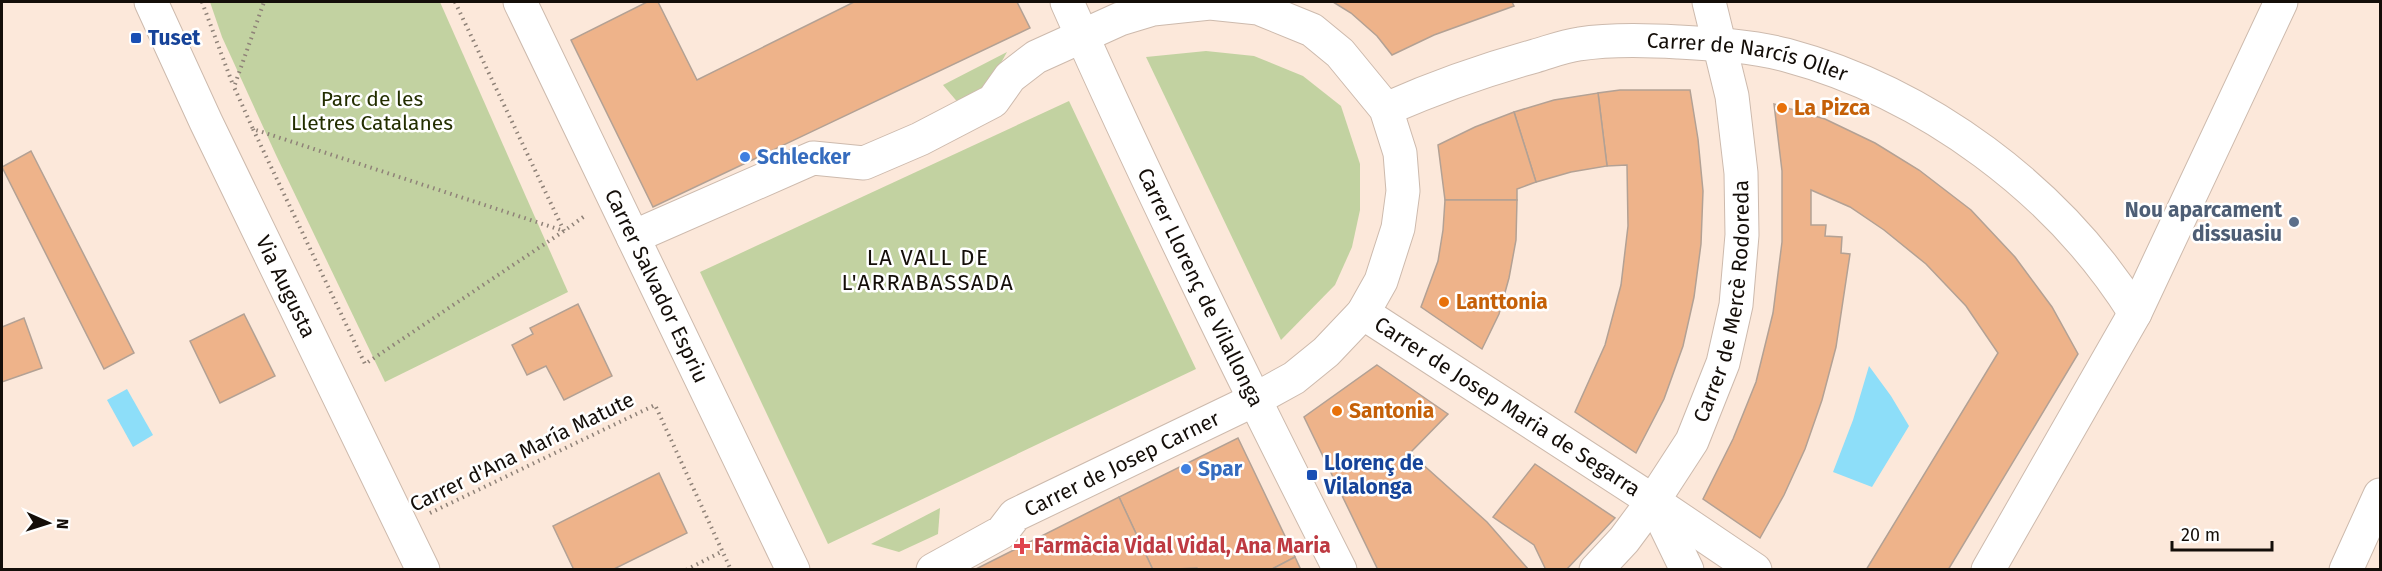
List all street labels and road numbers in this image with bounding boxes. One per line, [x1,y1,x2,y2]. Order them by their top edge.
street label: Carrer de Narcís Oller [1646,28,1851,87]
street label: Carrer Llorenç de Vilallonga [1132,164,1269,411]
street label: Carrer de Mercè Rodoreda [1688,180,1755,426]
street label: Carrer Salvador Espriu [599,185,714,387]
street label: Via Augusta [250,231,322,342]
street label: Carrer de Josep Maria de Segarra [1370,311,1645,502]
street label: Carrer d'Ana María Matute [405,386,639,518]
street label: Carrer de Josep Carner [1020,405,1224,523]

